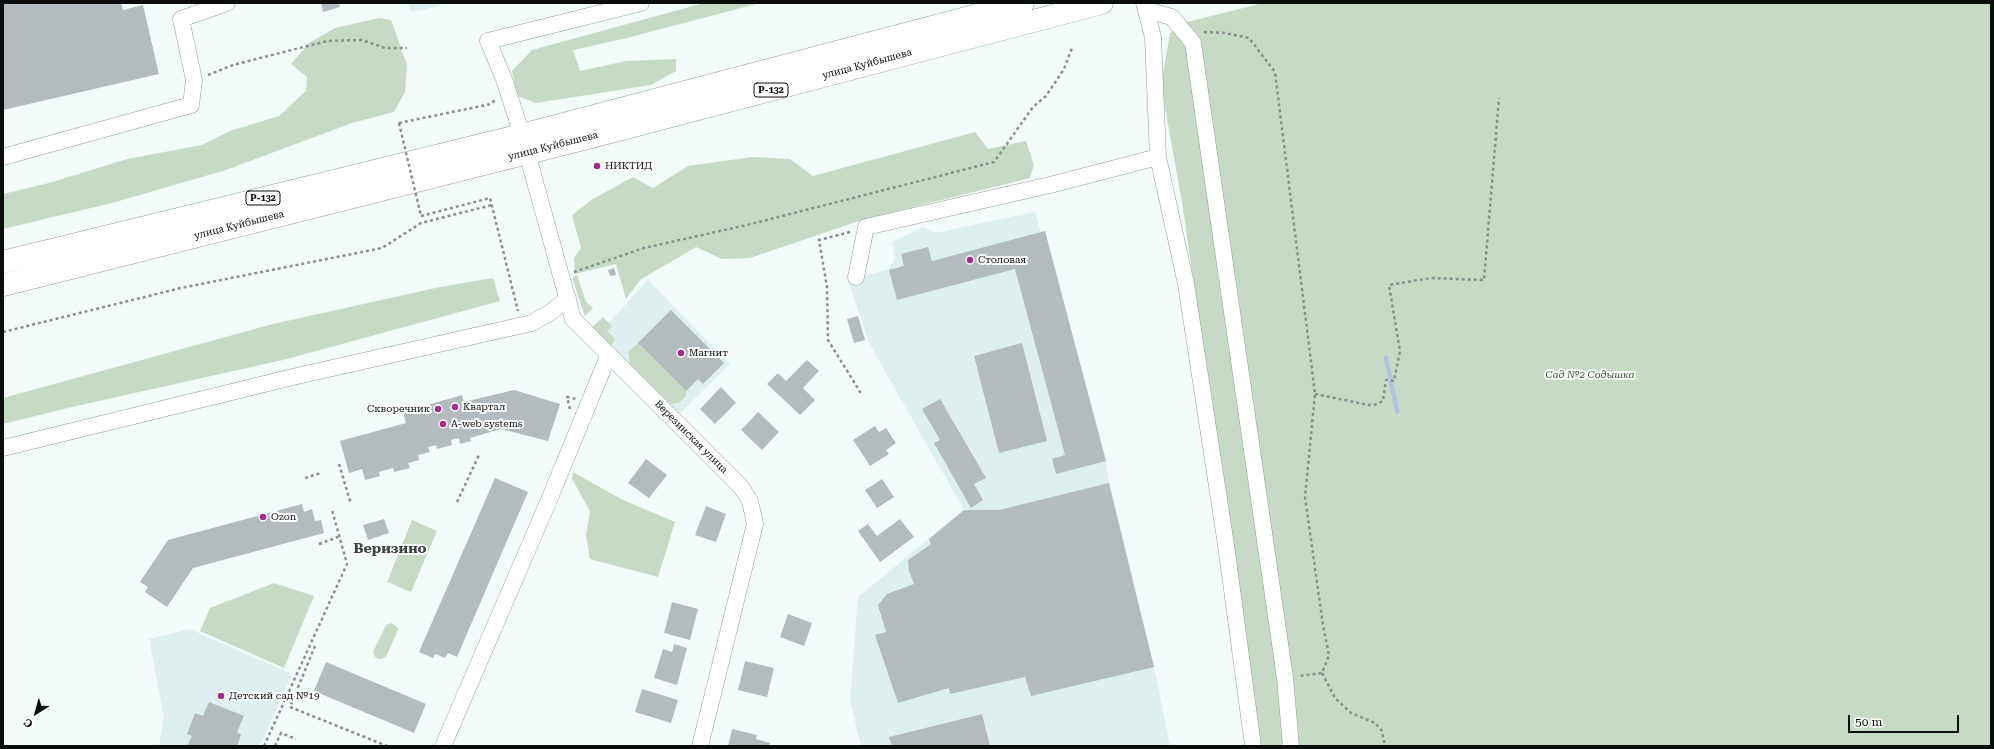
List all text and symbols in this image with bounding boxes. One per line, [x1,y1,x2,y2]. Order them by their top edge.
street label: улица Куйбышева [821,46,913,82]
road number: Р-132 [754,83,788,97]
street label: улица Куйбышева [507,129,599,163]
place label: НИКТИД [605,160,652,172]
marker: НИКТИД [592,161,602,171]
road number: Р-132 [246,191,280,205]
street label: улица Куйбышева [193,208,285,242]
place label: Столовая [978,254,1026,266]
marker: Столовая [965,255,975,265]
place label: Магнит [689,347,728,359]
marker: Магнит [676,348,686,358]
park label: Сад №2 Содышка [1545,369,1635,381]
street label: Верезинская улица [652,398,730,476]
place label: Квартал [463,401,505,413]
marker: Квартал [450,402,460,412]
place label: Скворечник [367,403,430,415]
marker: Скворечник [433,404,443,414]
place label: A-web systems [451,418,523,430]
marker: A-web systems [438,419,448,429]
place label: Ozon [271,511,296,523]
marker: Ozon [258,512,268,522]
district label: Веризино [353,541,427,557]
place label: Детский сад №19 [229,690,320,702]
marker: Детский сад №19 [216,691,226,701]
north arrow [16,693,56,733]
scale bar [1850,707,1961,733]
text: С [21,715,35,730]
text: 50 m [1855,715,1882,729]

